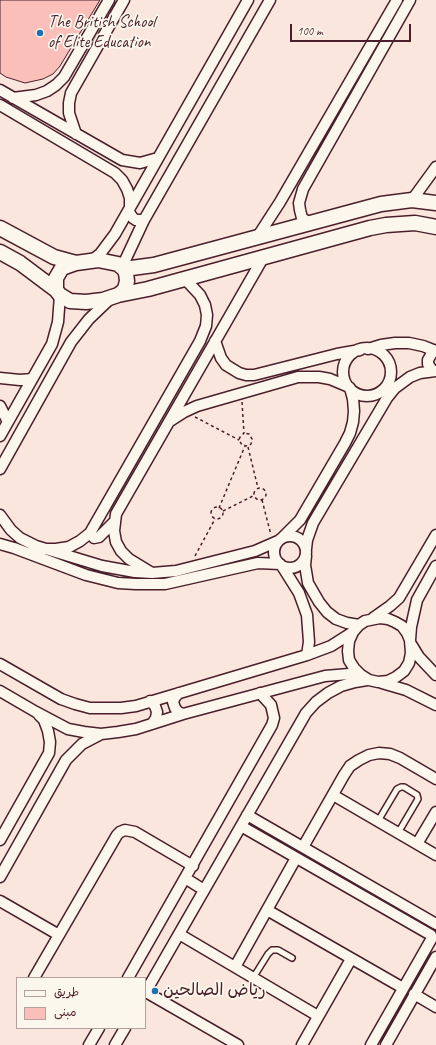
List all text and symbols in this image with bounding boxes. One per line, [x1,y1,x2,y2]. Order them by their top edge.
place label: The British School of Elite Education [48,13,155,53]
scale bar [292,16,413,42]
text: 100 m [297,23,323,39]
marker: The British School of Elite Education [35,28,45,38]
legend [16,977,146,1029]
place label: رياض الصالحين [163,981,266,1001]
text: طريق [54,984,79,1000]
marker: رياض الصالحين [150,986,160,996]
text: مبنى [54,1004,77,1020]

